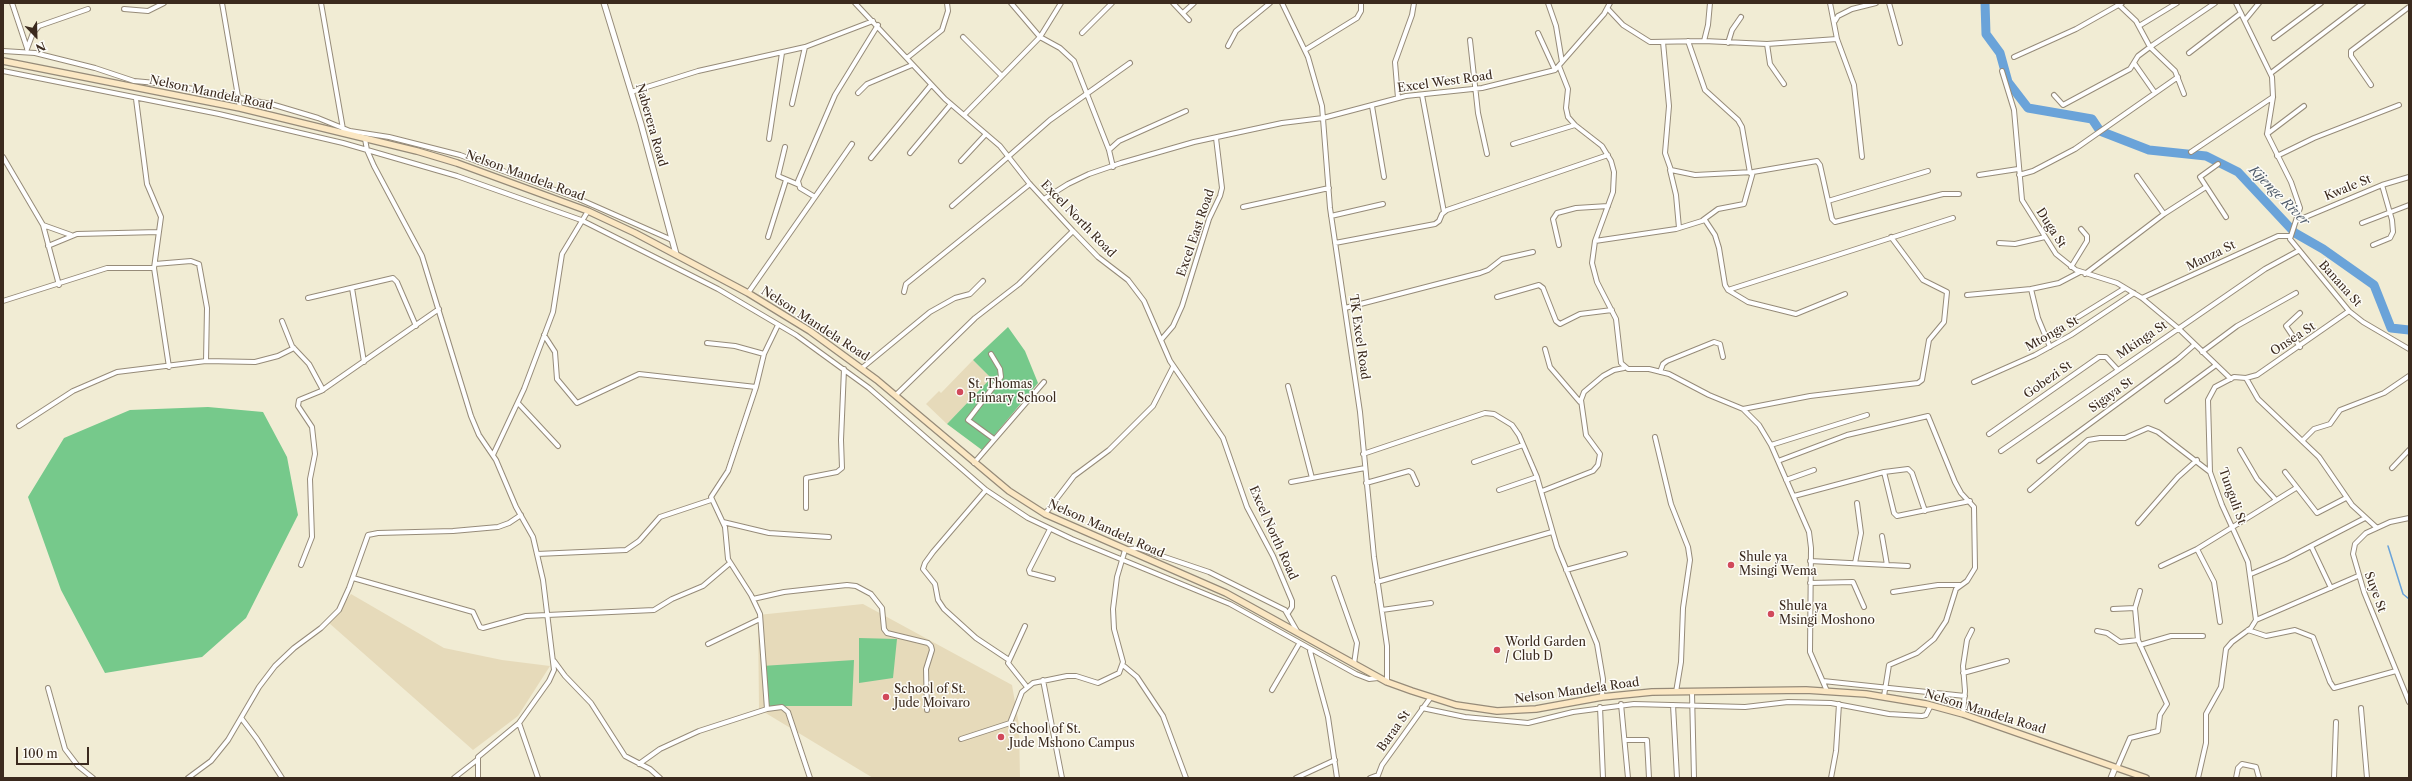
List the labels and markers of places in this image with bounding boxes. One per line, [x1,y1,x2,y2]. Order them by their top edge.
place label: St. Thomas Primary School [968,378,1056,406]
marker: St. Thomas Primary School [955,387,965,397]
place label: Shule ya Msingi Wema [1739,551,1817,579]
marker: Shule ya Msingi Wema [1726,560,1736,570]
place label: Shule ya Msingi Moshono [1779,600,1875,628]
marker: Shule ya Msingi Moshono [1766,609,1776,619]
place label: World Garden / Club D [1505,636,1586,664]
marker: World Garden / Club D [1492,645,1502,655]
place label: School of St. Jude Moivaro [894,683,970,711]
marker: School of St. Jude Moivaro [881,692,891,702]
place label: School of St. Jude Mshono Campus [1009,723,1135,751]
marker: School of St. Jude Mshono Campus [996,732,1006,742]

